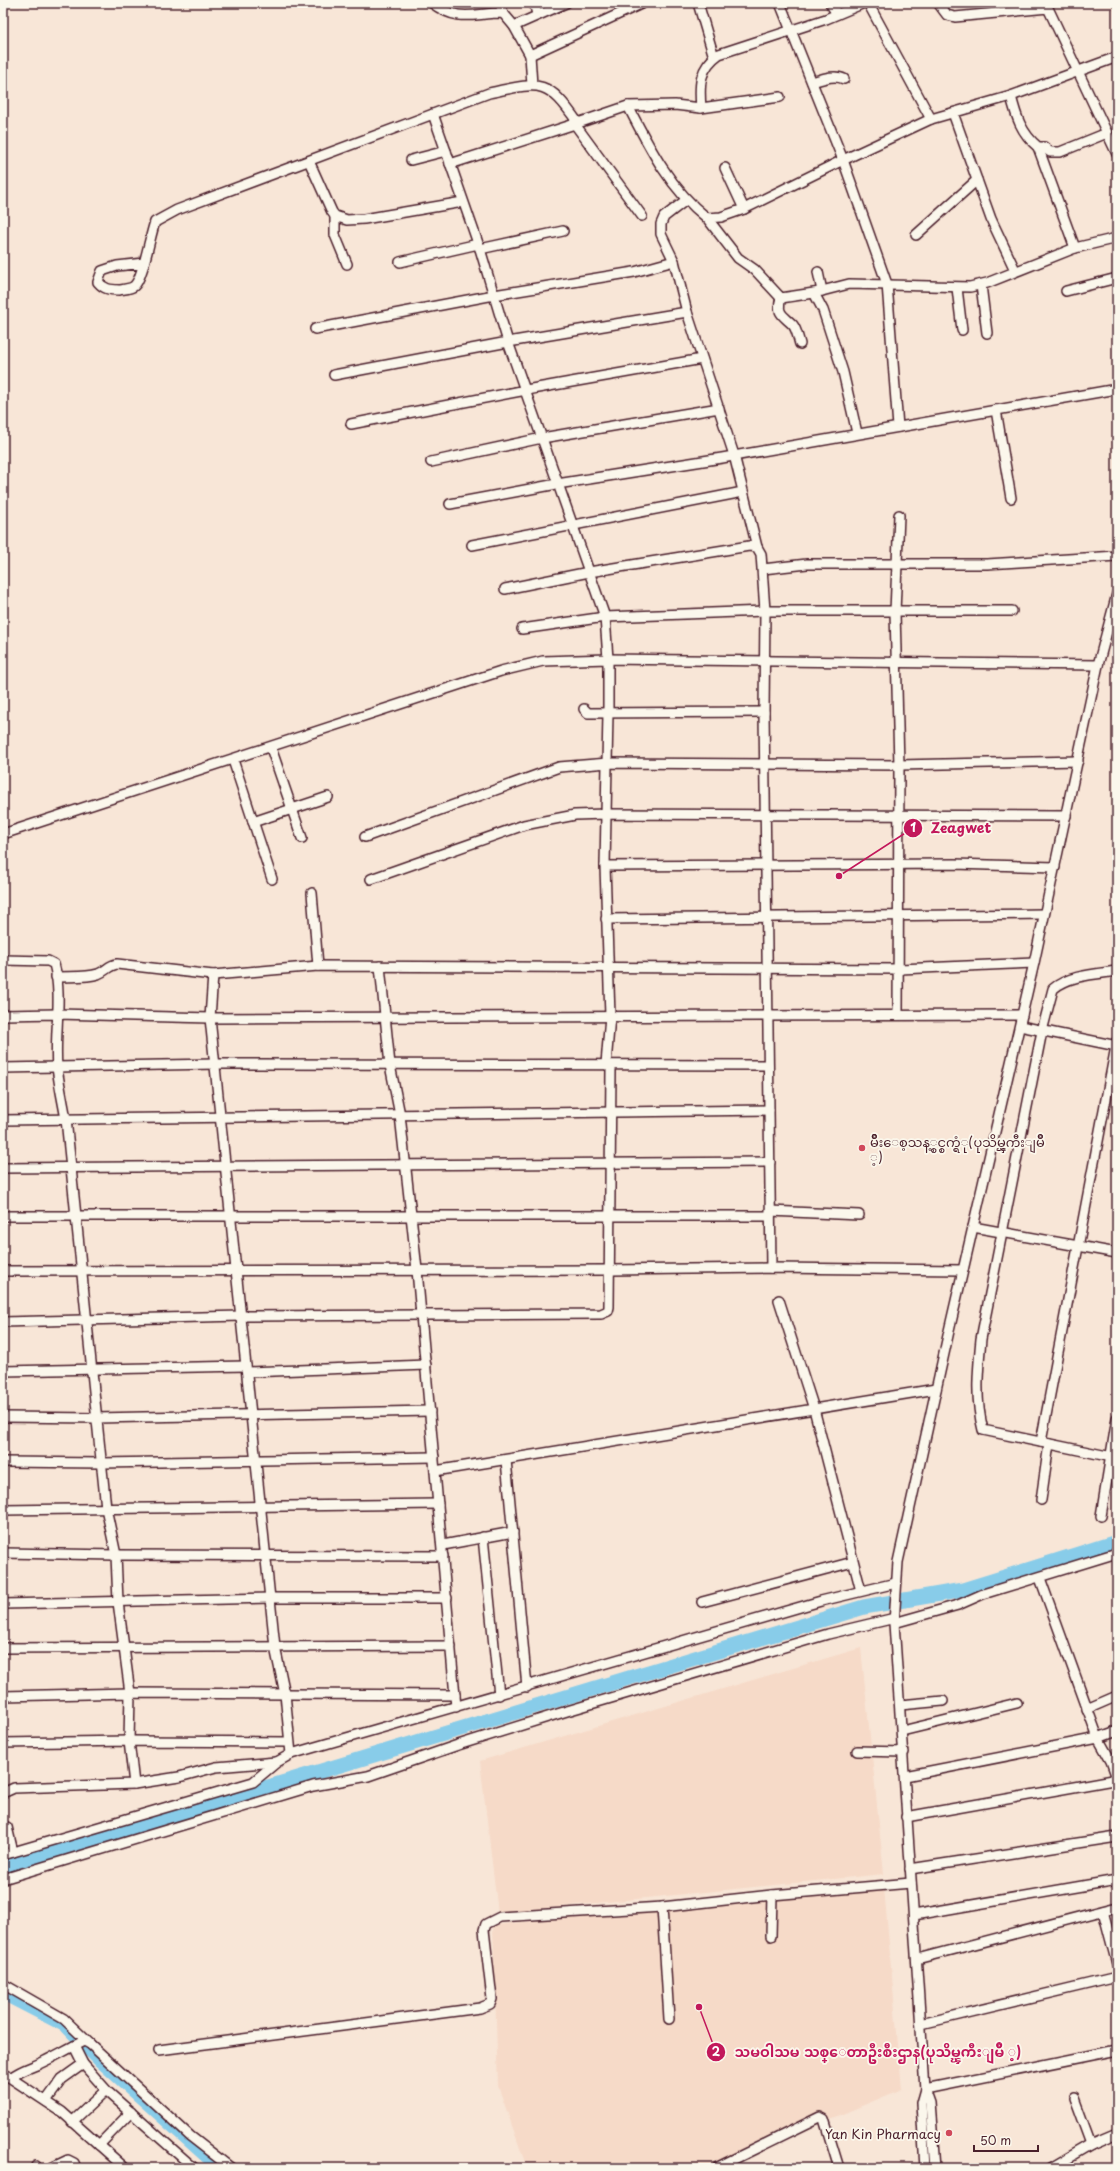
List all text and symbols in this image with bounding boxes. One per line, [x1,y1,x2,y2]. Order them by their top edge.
callout: Zeagwet [903,815,999,841]
text: Zeagwet [931,817,991,838]
text: 1 [910,818,916,836]
place label: မ်ိဳးေစ့သန့္စင္စက္ရံု(ပုသိမ္ၾကီးျမိဳ ့) [870,1132,1045,1166]
marker: မ်ိဳးေစ့သန့္စင္စက္ရံု(ပုသိမ္ၾကီးျမိဳ ့) [857,1143,867,1153]
callout: သမဝါသမ သစ္ေတာဦးစီးဌာန(ပုသိမ္ၾကီးျမိဳ ့) [706,2039,1029,2065]
text: သမဝါသမ သစ္ေတာဦးစီးဌာန(ပုသိမ္ၾကီးျမိဳ ့) [735,2041,1021,2064]
text: 2 [712,2042,721,2060]
place label: Yan Kin Pharmacy [825,2124,941,2143]
scale bar [974,2127,1038,2153]
marker: Yan Kin Pharmacy [944,2128,954,2138]
text: 50 m [980,2131,1011,2149]

